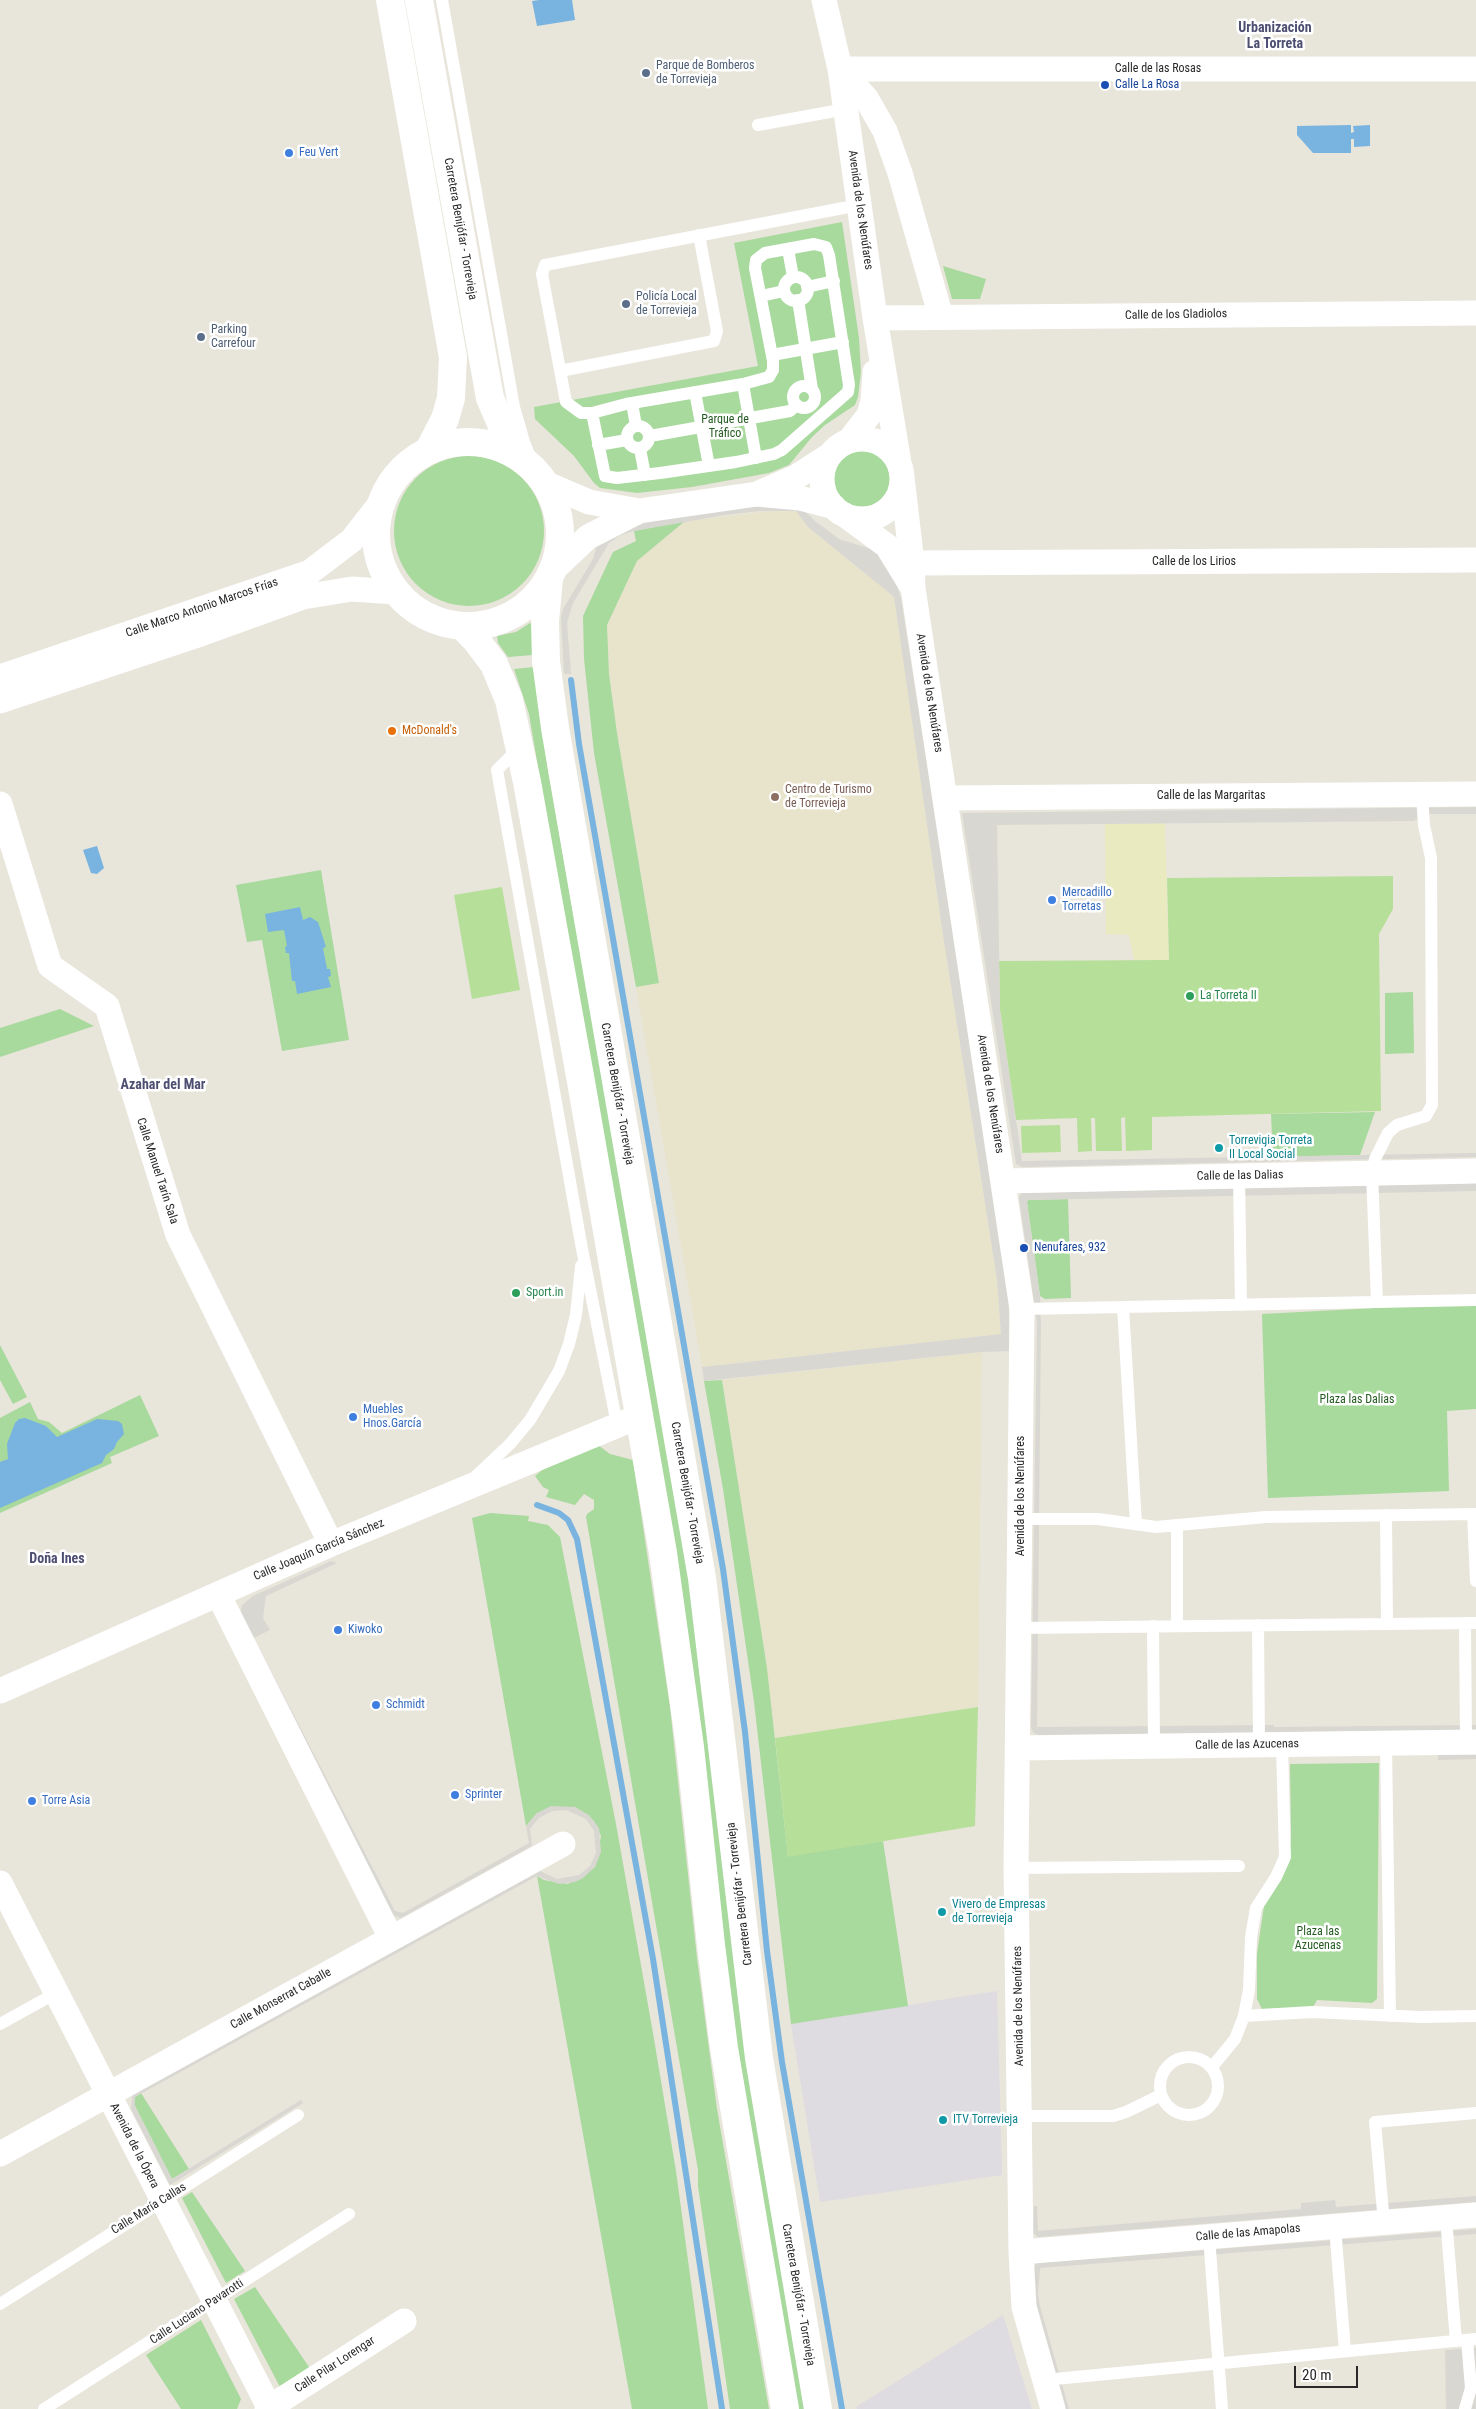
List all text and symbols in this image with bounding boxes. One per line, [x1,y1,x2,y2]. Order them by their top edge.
district label: Urbanización La Torreta [1238,20,1312,52]
place label: Parque de Bomberos de Torrevieja [656,59,755,87]
street label: Calle de las Rosas [1115,62,1201,76]
marker: Parque de Bomberos de Torrevieja [640,67,652,79]
place label: Calle La Rosa [1115,78,1179,92]
marker: Calle La Rosa [1099,79,1111,91]
place label: Feu Vert [299,146,338,160]
marker: Feu Vert [283,147,295,159]
street label: Avenida de los Nenúfares [844,149,876,271]
street label: Carretera Benijófar - Torrevieja [440,157,480,301]
place label: Policía Local de Torrevieja [636,290,697,318]
marker: Policía Local de Torrevieja [620,298,632,310]
street label: Calle de los Gladiolos [1125,307,1227,323]
place label: Parking Carrefour [211,323,256,351]
marker: Parking Carrefour [195,331,207,343]
park label: Parque de Tráfico [701,413,749,441]
street label: Calle de los Lirios [1152,555,1236,569]
street label: Calle Marco Antonio Marcos Frías [124,575,280,641]
street label: Avenida de los Nenúfares [912,632,946,754]
place label: McDonald's [402,724,457,738]
marker: McDonald's [386,725,398,737]
place label: Centro de Turismo de Torrevieja [785,783,872,811]
street label: Calle de las Margaritas [1157,789,1265,803]
marker: Centro de Turismo de Torrevieja [769,791,781,803]
place label: Mercadillo Torretas [1062,886,1112,914]
marker: Mercadillo Torretas [1046,894,1058,906]
place label: La Torreta II [1200,989,1257,1003]
marker: La Torreta II [1184,990,1196,1002]
street label: Carretera Benijófar - Torrevieja [597,1022,637,1166]
street label: Avenida de los Nenúfares [973,1033,1007,1155]
district label: Azahar del Mar [121,1077,205,1093]
street label: Calle Manuel Tarín Sala [133,1116,181,1226]
place label: Torrevigia Torreta II Local Social [1229,1134,1312,1162]
marker: Torrevigia Torreta II Local Social [1213,1142,1225,1154]
street label: Calle de las Dalias [1196,1168,1284,1184]
place label: Nenufares, 932 [1034,1241,1106,1255]
marker: Nenufares, 932 [1018,1242,1030,1254]
place label: Sport.in [526,1286,563,1300]
marker: Sport.in [510,1287,522,1299]
park label: Plaza las Dalias [1320,1393,1394,1407]
place label: Muebles Hnos.García [363,1403,421,1431]
marker: Muebles Hnos.García [347,1411,359,1423]
street label: Carretera Benijófar - Torrevieja [667,1421,707,1565]
street label: Avenida de los Nenúfares [1014,1436,1028,1556]
street label: Calle Joaquín García Sánchez [252,1516,386,1584]
district label: Doña Ines [29,1551,85,1567]
place label: Kiwoko [348,1623,383,1637]
marker: Kiwoko [332,1624,344,1636]
place label: Schmidt [386,1698,425,1712]
marker: Schmidt [370,1699,382,1711]
street label: Calle de las Azucenas [1195,1737,1299,1753]
place label: Sprinter [465,1788,502,1802]
marker: Sprinter [449,1789,461,1801]
place label: Torre Asia [42,1794,90,1808]
marker: Torre Asia [26,1795,38,1807]
street label: Carretera Benijófar - Torrevieja [724,1822,756,1966]
place label: Vivero de Empresas de Torrevieja [952,1898,1046,1926]
marker: Vivero de Empresas de Torrevieja [936,1906,948,1918]
park label: Plaza las Azucenas [1295,1925,1341,1953]
street label: Avenida de los Nenúfares [1011,1946,1027,2066]
street label: Calle Monserrat Caballe [228,1965,334,2033]
street label: Avenida de la Ópera [106,2101,162,2191]
place label: ITV Torrevieja [953,2113,1018,2127]
marker: ITV Torrevieja [937,2114,949,2126]
street label: Calle María Callas [109,2180,189,2238]
street label: Calle de las Amapolas [1195,2221,1301,2245]
street label: Carretera Benijófar - Torrevieja [778,2223,818,2367]
street label: Calle Luciano Pavarotti [147,2276,247,2348]
street label: Calle Pilar Lorengar [292,2334,378,2396]
scale bar [1296,2356,1360,2388]
text: 20 m [1302,2366,1332,2384]

